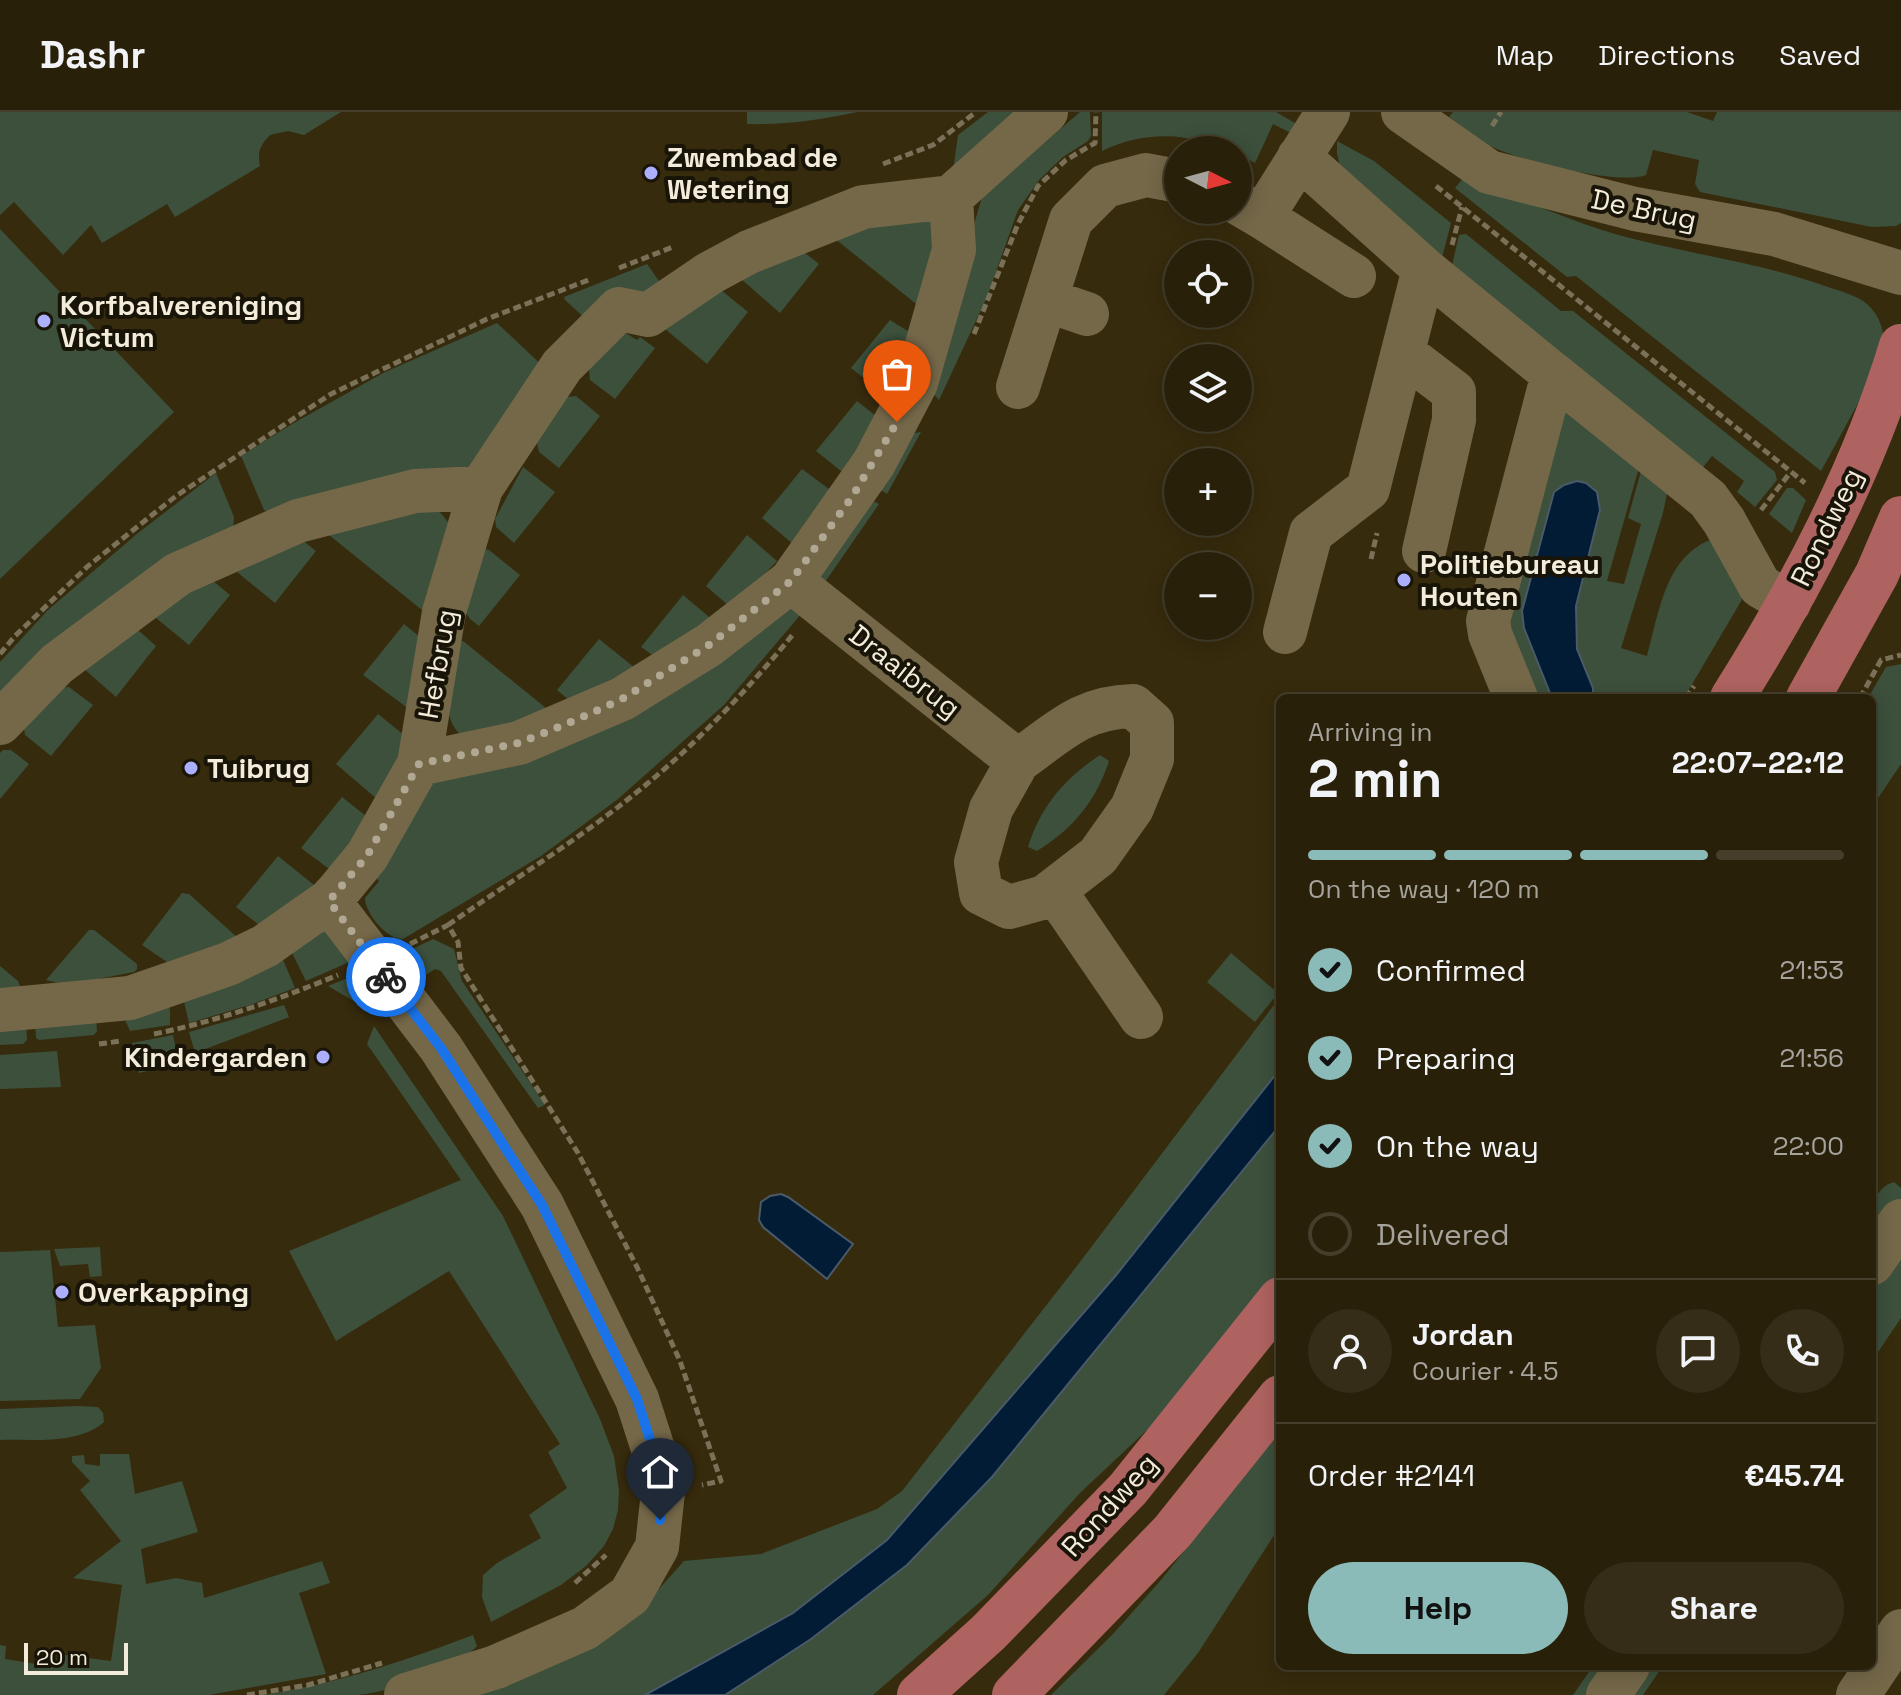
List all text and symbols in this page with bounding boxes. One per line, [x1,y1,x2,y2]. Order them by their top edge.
text: Dashr [40,31,146,79]
text: Map [1496,37,1554,73]
text: Directions [1598,37,1735,73]
text: Saved [1779,37,1861,73]
north arrow [1164,136,1252,224]
map controls [1164,136,1252,640]
place label: Zwembad de Wetering [667,139,838,207]
marker: Zwembad de Wetering [642,164,660,182]
street label: De Brug [1588,180,1700,238]
button: locate [1164,240,1252,328]
place label: Korfbalvereniging Victum [60,287,302,355]
marker: Korfbalvereniging Victum [35,312,53,330]
pin [863,340,931,422]
button: layers [1164,344,1252,432]
icon: bag [875,352,919,396]
button: + [1164,448,1252,536]
street label: Rondweg [1782,462,1870,592]
place label: Politiebureau Houten [1420,546,1600,614]
button: − [1164,552,1252,640]
marker: Politiebureau Houten [1395,571,1413,589]
street label: Hefbrug [410,606,464,722]
street label: Draaibrug [842,616,968,726]
text: Arriving in [1308,715,1432,749]
text: 22:07–22:12 [1672,743,1844,782]
text: 2 min [1308,746,1442,812]
place label: Tuibrug [207,750,310,786]
marker: Tuibrug [182,759,200,777]
text: On the way · 120 m [1308,872,1540,906]
courier [346,937,426,1017]
icon: check [1308,948,1352,992]
text: Confirmed [1376,951,1526,990]
text: 21:53 [1780,953,1844,987]
icon: bike [364,955,408,999]
icon: check [1308,1036,1352,1080]
place label: Kindergarden [124,1039,307,1075]
text: Preparing [1376,1039,1515,1078]
text: 21:56 [1779,1041,1844,1075]
marker: Kindergarden [314,1048,332,1066]
icon: check [1308,1124,1352,1168]
text: On the way [1376,1127,1539,1166]
text: 22:00 [1773,1129,1844,1163]
text: Delivered [1376,1215,1510,1254]
place label: Overkapping [78,1274,249,1310]
marker: Overkapping [53,1283,71,1301]
button: person [1308,1309,1392,1393]
button: chat [1656,1309,1740,1393]
button: phone [1760,1309,1844,1393]
text: Jordan [1412,1315,1514,1354]
text: Courier · 4.5 [1412,1354,1559,1388]
pin [626,1438,694,1520]
street label: Rondweg [1053,1446,1165,1564]
icon: home [638,1450,682,1494]
text: Order #2141 [1308,1456,1475,1495]
text: €45.74 [1744,1456,1844,1495]
button: Help [1308,1562,1568,1654]
button: Share [1584,1562,1844,1654]
scale bar [24,1639,128,1675]
text: 20 m [36,1643,88,1671]

